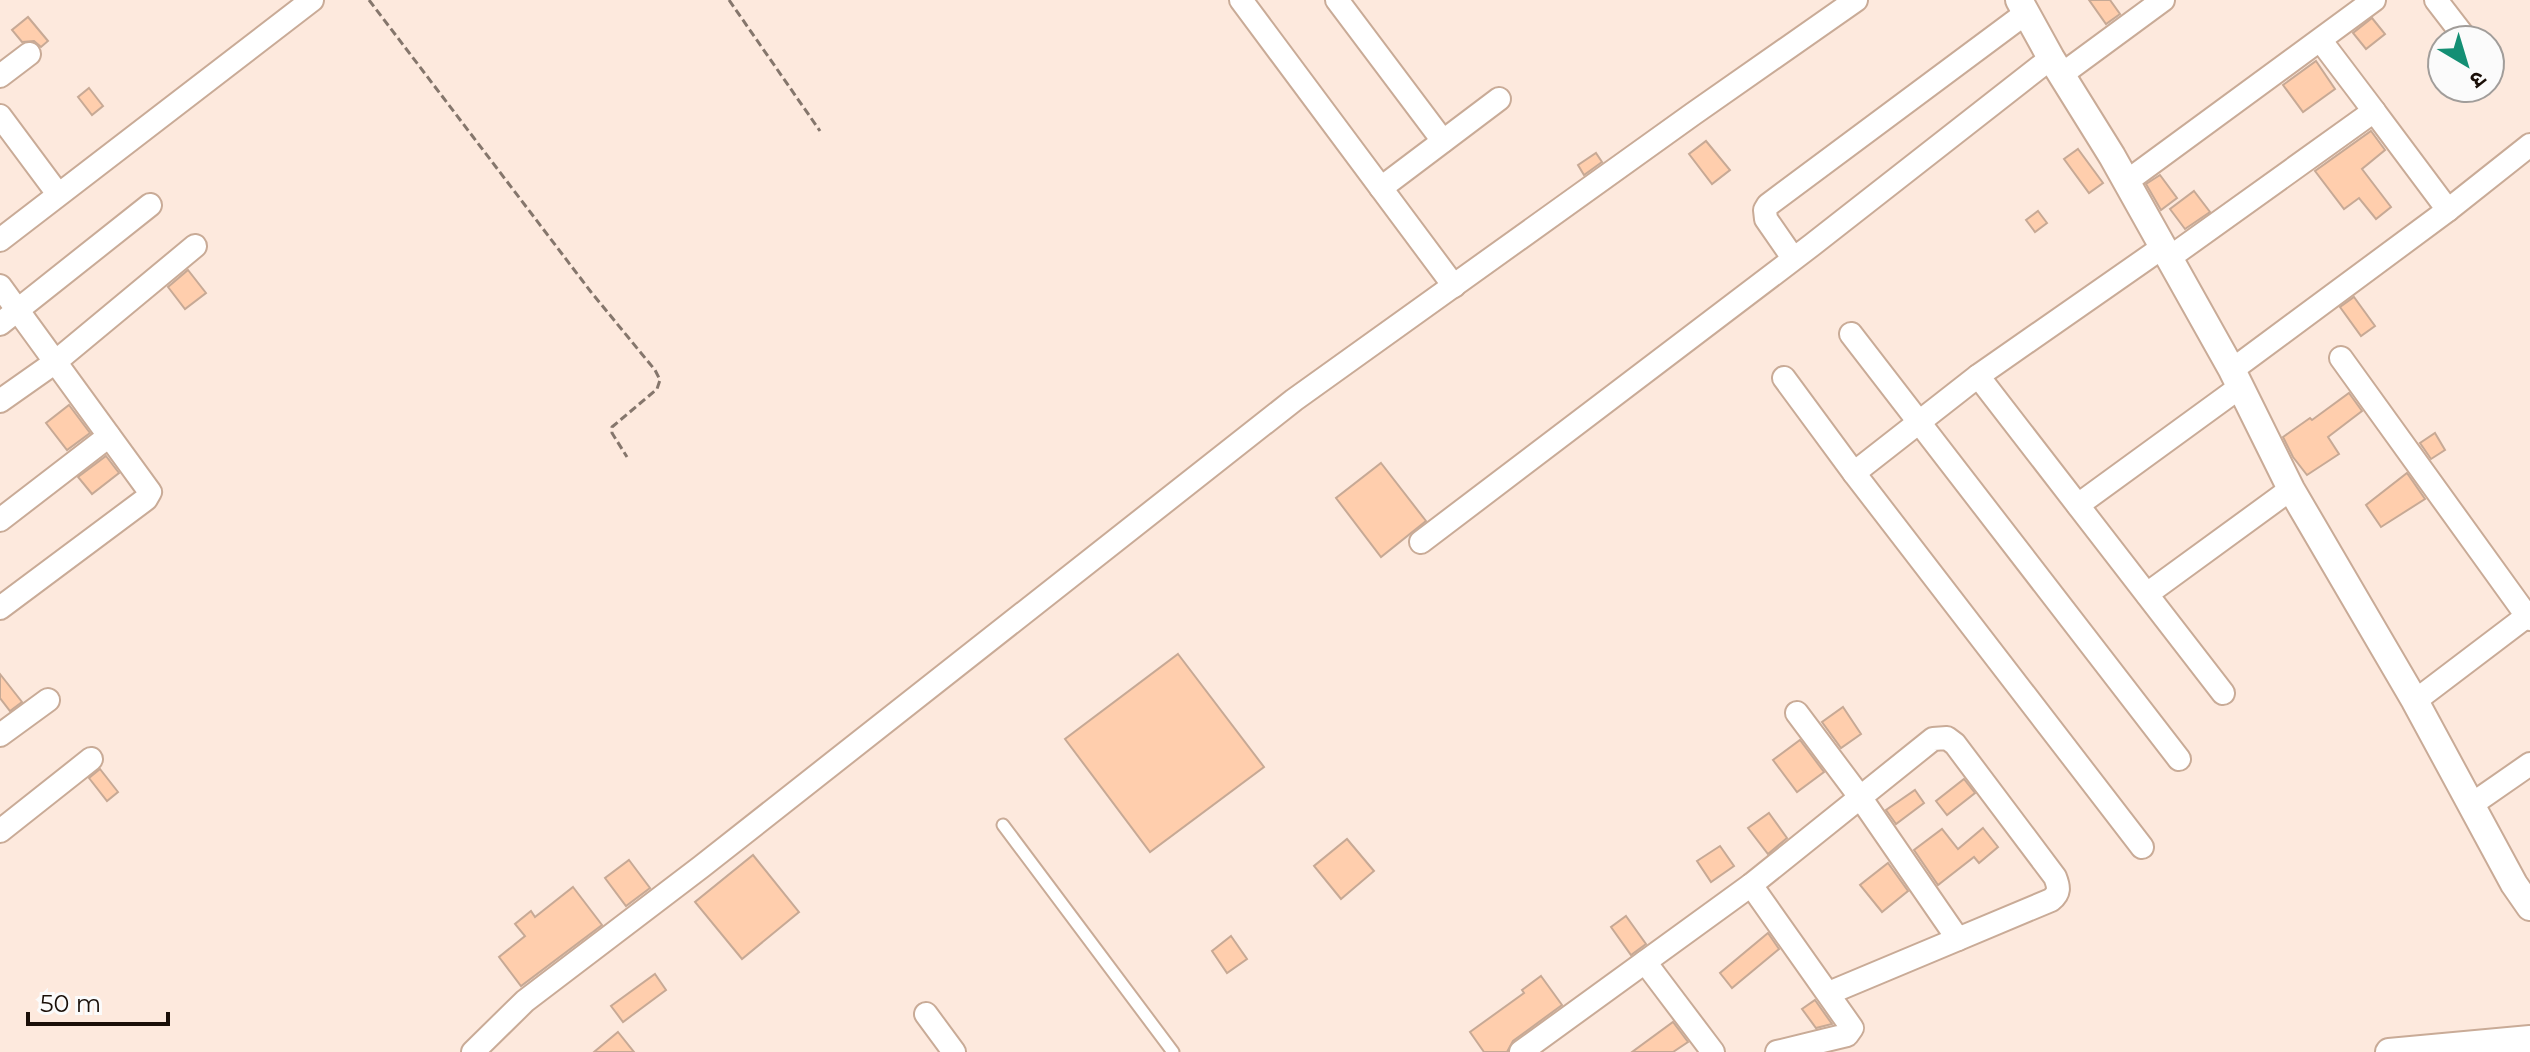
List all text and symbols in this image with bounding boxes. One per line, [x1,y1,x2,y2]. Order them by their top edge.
north arrow [2426,24,2506,104]
text: उ [2464,65,2491,95]
scale bar [28,976,168,1026]
text: 50 m [40,989,101,1018]

